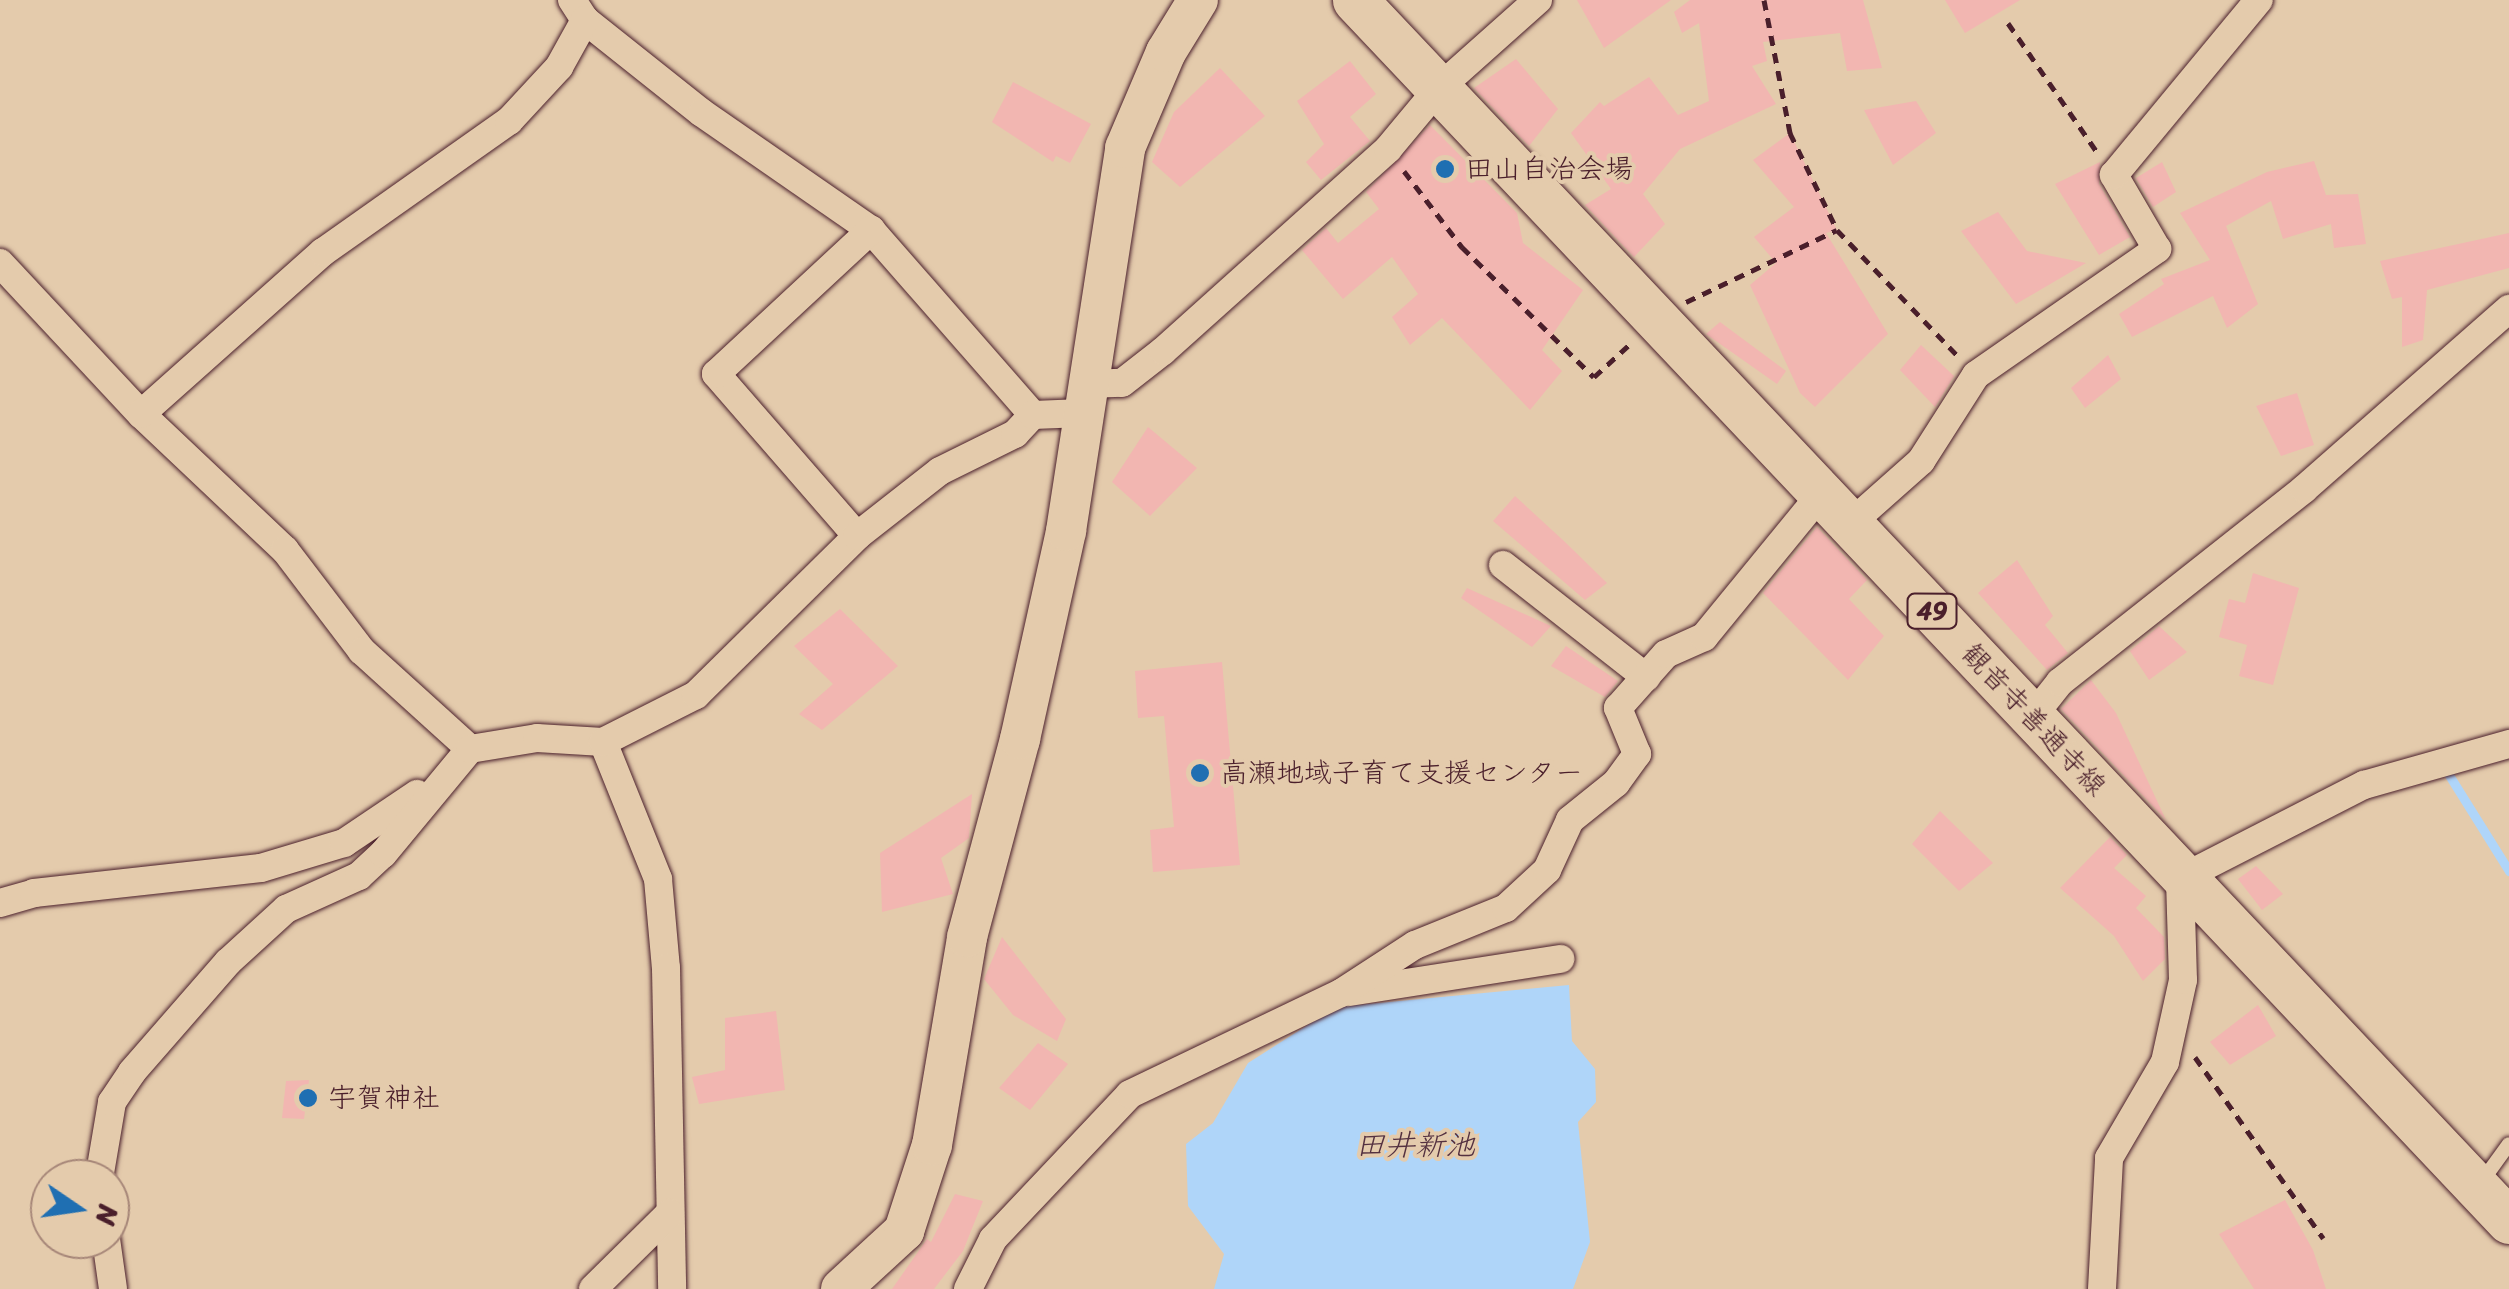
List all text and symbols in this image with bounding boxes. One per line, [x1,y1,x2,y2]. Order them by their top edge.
place label: 田山自治会場 [1465,152,1633,186]
marker: 田山自治会場 [1434,158,1456,180]
road number: 49 [1904,591,1960,631]
street label: 観音寺善通寺線 [1955,637,2113,803]
place label: 高瀬地域子育て支援センター [1220,756,1584,790]
marker: 高瀬地域子育て支援センター [1189,762,1211,784]
place label: 宇賀神社 [328,1081,440,1115]
marker: 宇賀神社 [297,1087,319,1109]
water label: 田井新池 [1355,1127,1475,1163]
north arrow [30,1159,130,1259]
text: N [82,1200,134,1230]

